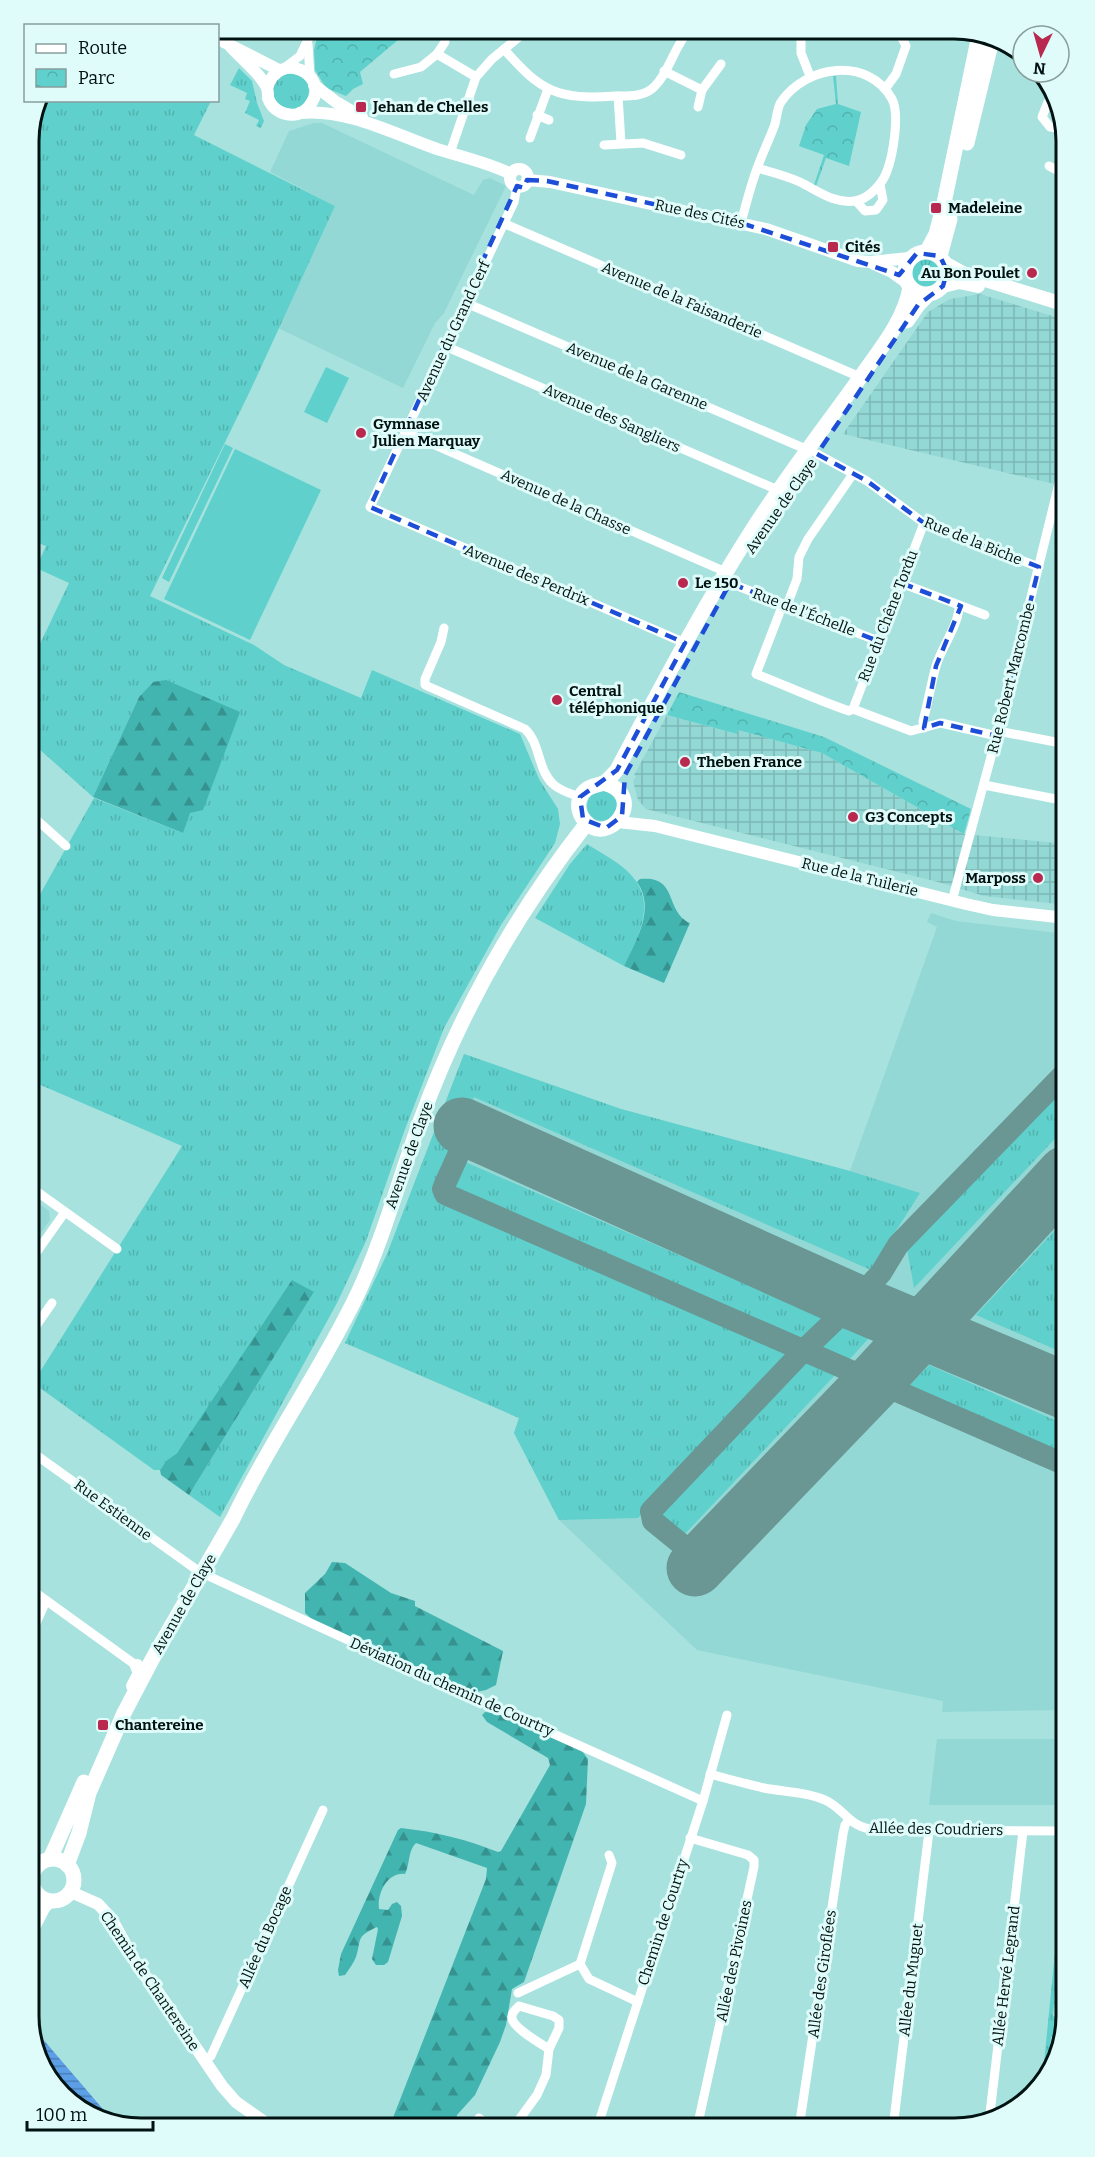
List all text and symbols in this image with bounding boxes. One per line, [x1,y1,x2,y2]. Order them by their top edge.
legend [24,24,219,102]
north arrow [1011,24,1071,84]
text: Route [78,37,127,59]
text: N [1033,58,1047,78]
text: Parc [78,67,115,89]
place label: Jehan de Chelles [372,98,488,116]
marker: Jehan de Chelles [354,100,368,114]
street label: Rue des Cités [653,196,747,232]
place label: Madeleine [948,199,1022,217]
marker: Madeleine [929,201,943,215]
place label: Cités [845,238,880,256]
marker: Cités [826,240,840,254]
street label: Avenue du Grand Cerf [413,256,494,404]
street label: Avenue de la Faisanderie [599,258,765,342]
place label: Au Bon Poulet [921,264,1020,282]
marker: Au Bon Poulet [1025,266,1039,280]
street label: Avenue de la Garenne [564,338,710,414]
street label: Avenue des Sangliers [541,380,683,456]
place label: Gymnase Julien Marquay [372,415,481,450]
marker: Gymnase Julien Marquay [354,426,368,440]
street label: Avenue de Claye [741,455,821,557]
street label: Avenue de la Chasse [498,465,634,539]
street label: Rue de la Biche [921,513,1025,569]
street label: Avenue des Perdrix [462,541,593,610]
street label: Rue du Chêne Tordu [855,547,921,685]
place label: Le 150 [695,574,738,592]
marker: Le 150 [676,576,690,590]
street label: Rue de l'Échelle [750,584,858,640]
street label: Rue Robert Marcombe [984,601,1038,755]
place label: Central téléphonique [569,682,664,717]
marker: Central téléphonique [550,693,564,707]
place label: Theben France [697,753,802,771]
marker: Theben France [678,755,692,769]
place label: G3 Concepts [865,808,953,826]
marker: G3 Concepts [846,810,860,824]
street label: Rue de la Tuilerie [800,854,920,900]
place label: Marposs [965,869,1026,887]
marker: Marposs [1031,871,1045,885]
street label: Avenue de Claye [381,1099,437,1211]
street label: Rue Estienne [71,1476,155,1544]
street label: Avenue de Claye [148,1551,220,1657]
street label: Déviation du chemin de Courtry [347,1634,557,1740]
place label: Chantereine [115,1716,203,1734]
marker: Chantereine [96,1718,110,1732]
street label: Allée des Coudriers [869,1819,1003,1839]
street label: Chemin de Courtry [634,1856,692,1988]
street label: Allée du Bocage [234,1883,296,1991]
street label: Allée des Pivoines [712,1898,756,2024]
street label: Allée Hervé Legrand [988,1905,1024,2047]
street label: Chemin de Chantereine [97,1908,203,2054]
street label: Allée des Giroflées [804,1909,840,2039]
street label: Allée du Muguet [895,1922,927,2038]
scale bar [27,2094,153,2132]
text: 100 m [36,2104,87,2126]

